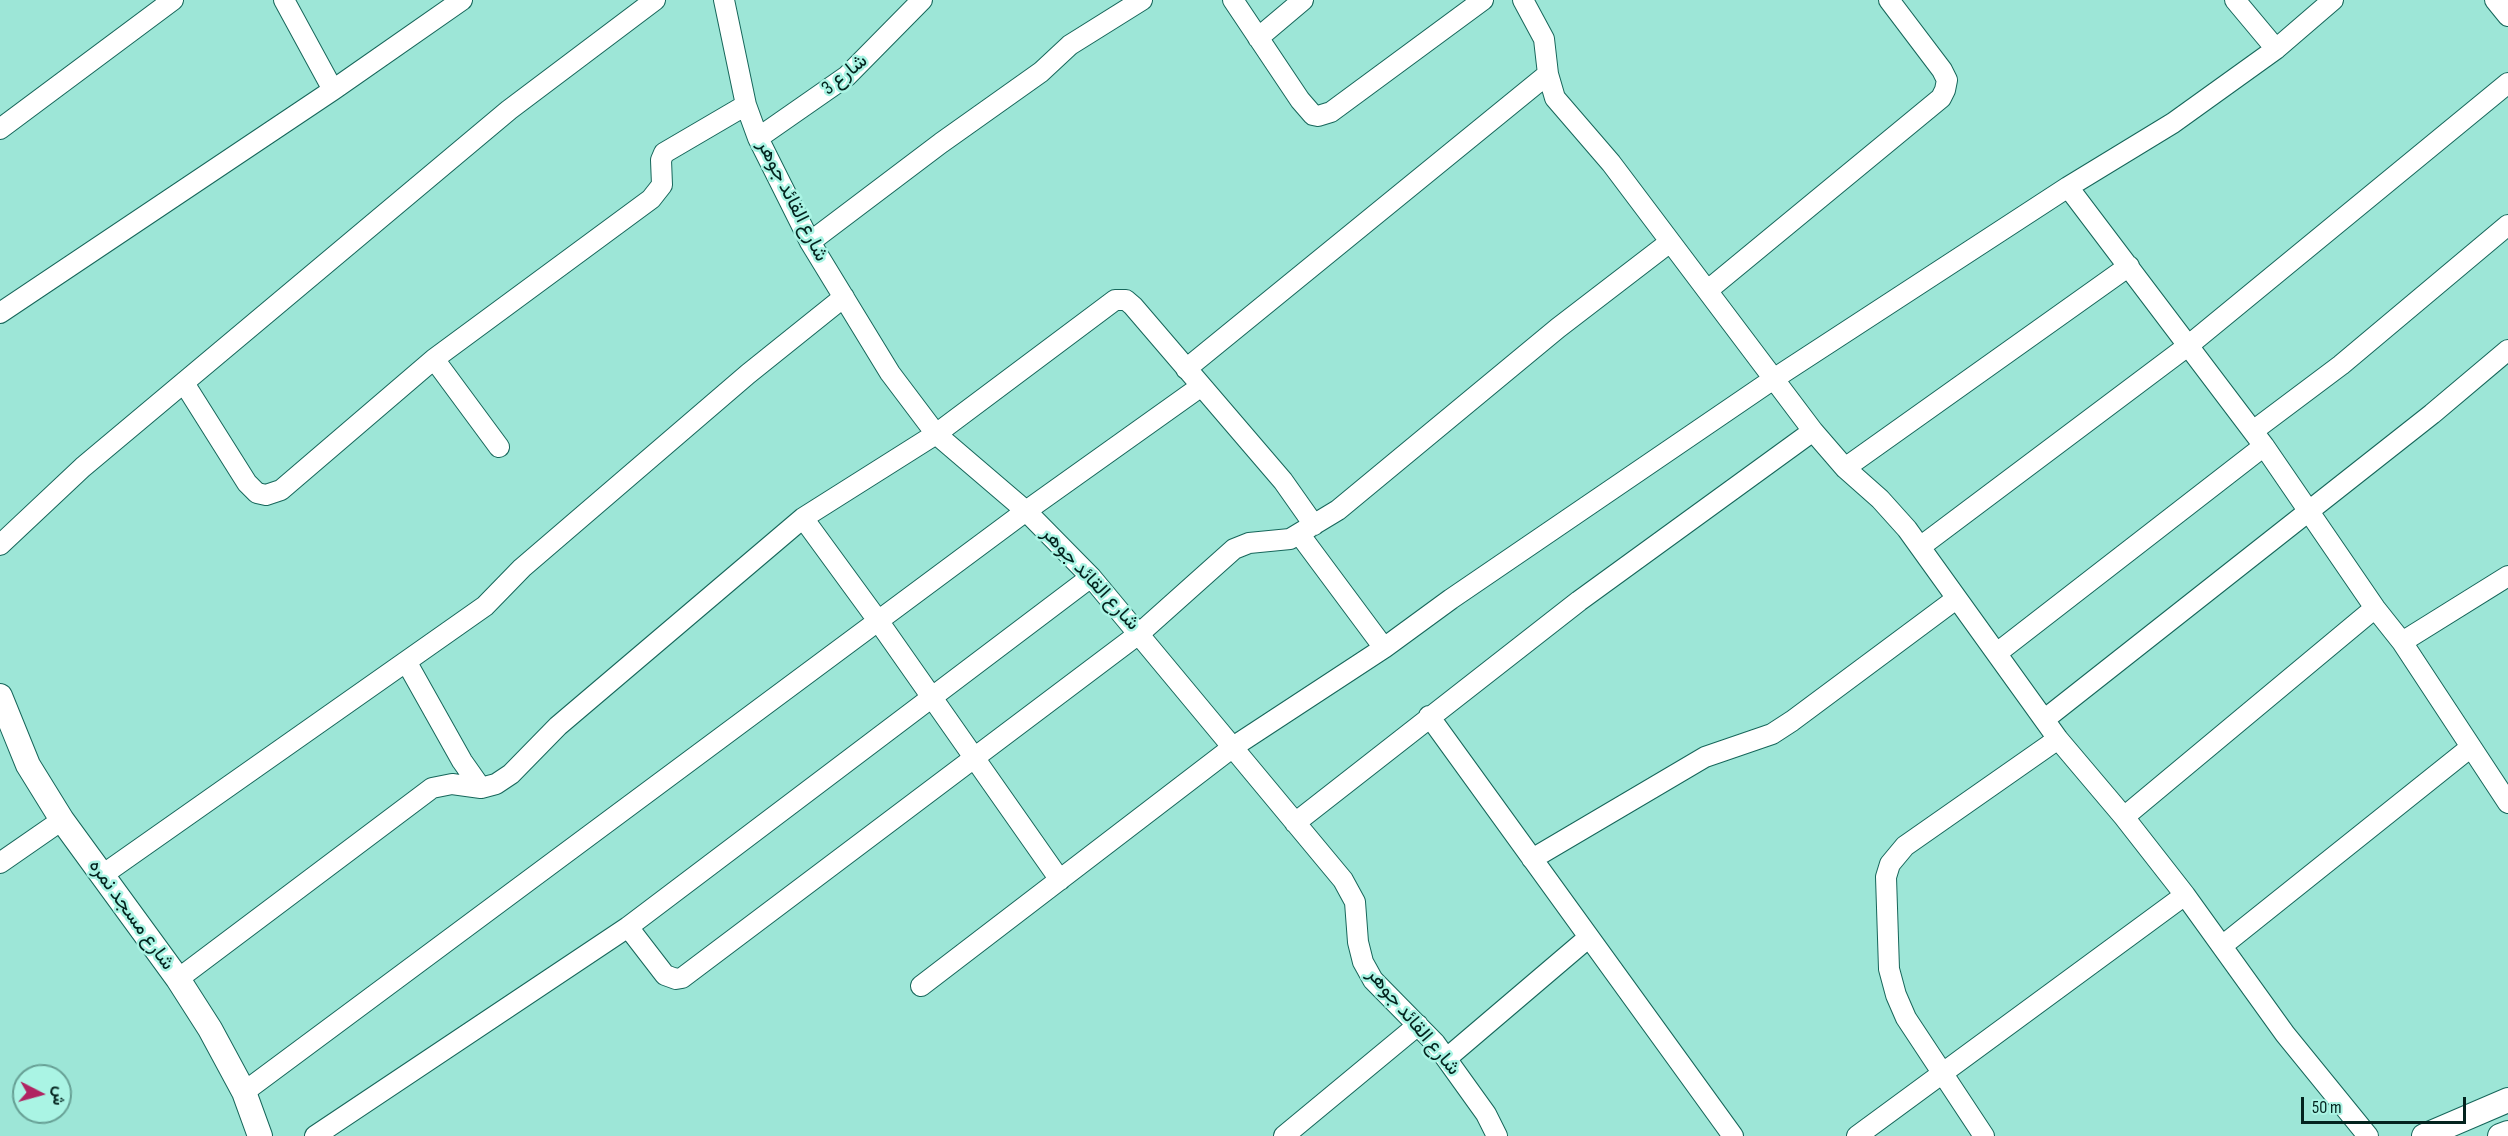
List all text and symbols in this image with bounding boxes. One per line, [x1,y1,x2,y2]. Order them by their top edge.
street label: شارع 3 [817,49,873,101]
street label: شارع القائد جوهر [751,136,833,266]
street label: شارع القائد جوهر [1036,522,1144,636]
street label: شارع مسجد نمره [83,855,179,975]
street label: شارع القائد جوهر [1361,963,1465,1081]
north arrow [12,1064,72,1124]
text: ش [48,1085,69,1106]
scale bar [2304,1085,2469,1123]
text: 50 m [2312,1097,2342,1118]

